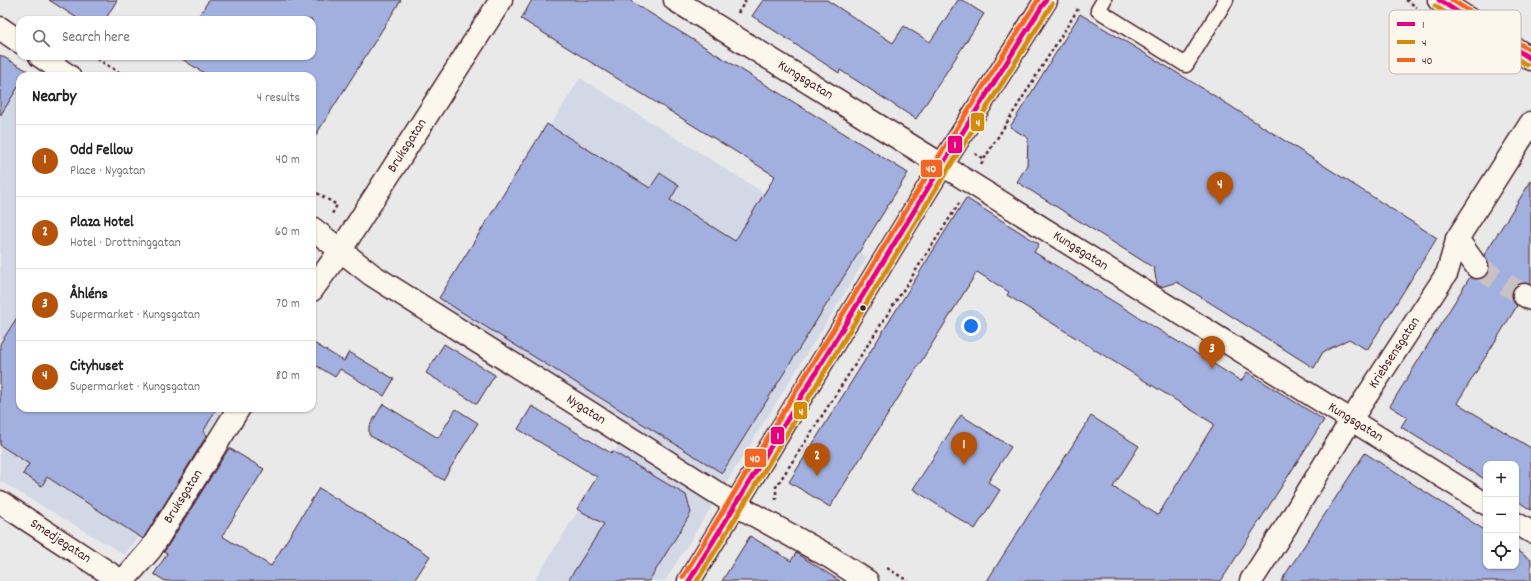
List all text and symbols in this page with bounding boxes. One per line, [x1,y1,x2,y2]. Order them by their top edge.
legend [1389,10,1521,74]
search box [16,16,316,60]
text: 1 [1422,18,1424,34]
icon: search [30,27,52,49]
text: Search here [62,27,130,49]
text: 4 [1422,36,1427,52]
text: 40 [1422,54,1433,70]
street label: Kungsgatan [774,56,837,105]
text: Nearby [32,86,76,110]
text: 4 results [257,89,300,108]
line badge: 4 [970,112,985,132]
street label: Bruksgatan [383,115,432,177]
text: 4 [976,116,980,132]
line badge: 1 [947,135,963,154]
text: 1 [954,138,956,154]
text: Odd Fellow [70,140,133,162]
text: 1 [44,151,46,170]
text: 40 m [276,151,300,170]
line badge: 40 [920,159,943,178]
text: Place · Nygatan [70,162,145,181]
text: 40 [926,162,936,178]
pin: 4 [1207,172,1233,205]
text: Plaza Hotel [70,212,134,234]
text: 2 [42,223,48,242]
text: 60 m [275,223,300,242]
street label: Kungsgatan [1049,226,1112,276]
text: Hotel · Drottninggatan [70,234,181,253]
text: Åhléns [70,284,108,306]
text: 3 [42,295,48,314]
text: 70 m [276,295,300,314]
unlabelled marker [858,303,868,313]
text: Supermarket · Kungsgatan [70,306,200,325]
street label: Kriebsensgatan [1364,313,1426,393]
your location [961,316,981,336]
pin: 3 [1199,336,1225,369]
text: Cityhuset [70,356,124,378]
text: 4 [42,367,48,386]
text: 80 m [276,367,300,386]
text: Supermarket · Kungsgatan [70,378,200,397]
street label: Nygatan [562,390,609,430]
street label: Kungsgatan [1324,398,1387,447]
line badge: 4 [793,401,808,420]
text: 4 [799,405,803,421]
line badge: 1 [770,426,785,445]
text: 1 [777,429,779,445]
pin: 1 [951,432,977,465]
pin: 2 [804,443,830,476]
line badge: 40 [744,448,767,468]
text: 40 [750,452,760,468]
map controls [1483,461,1519,569]
button: + [1483,461,1519,497]
street label: Bruksgatan [159,466,208,528]
button: − [1483,497,1519,533]
street label: Smedjegatan [26,514,95,569]
button: locate [1483,533,1519,569]

